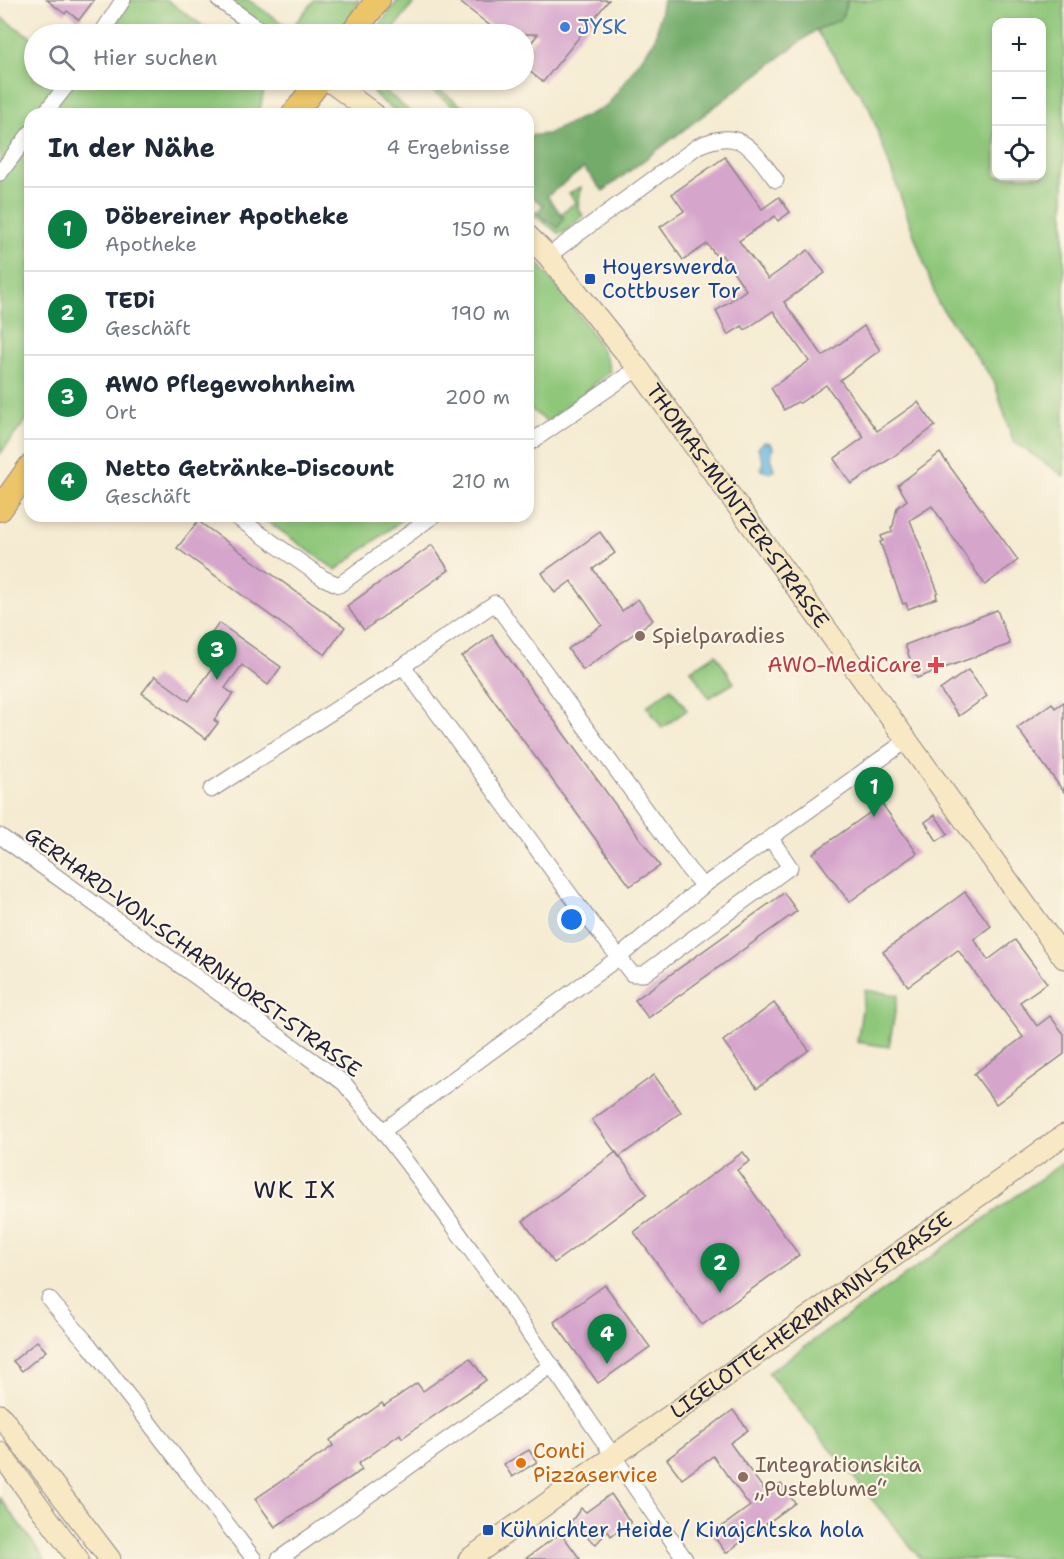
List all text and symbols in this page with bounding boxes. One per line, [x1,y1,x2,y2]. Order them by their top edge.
place label: JYSK [577,13,627,41]
map controls [992,18,1046,180]
button: + [992,18,1046,72]
marker: JYSK [558,20,572,34]
search box [24,24,534,90]
icon: search [45,41,78,74]
text: Hier suchen [93,43,218,72]
button: − [992,72,1046,126]
button: locate [992,126,1046,180]
text: In der Nähe [48,130,215,165]
text: 4 Ergebnisse [386,134,510,160]
text: Döbereiner Apotheke [105,202,349,231]
text: 1 [63,216,72,242]
text: 150 m [452,216,510,242]
text: Apotheke [105,231,197,257]
place label: Hoyerswerda Cottbuser Tor [602,253,741,305]
marker: Hoyerswerda Cottbuser Tor [583,272,597,286]
text: TEDi [105,286,155,315]
text: 2 [61,300,75,326]
text: 190 m [451,300,510,326]
text: Geschäft [105,315,191,341]
text: AWO Pflegewohnheim [105,370,355,399]
street label: THOMAS-MÜNTZER-STRASSE [640,378,835,634]
text: 3 [61,384,75,410]
text: 200 m [445,384,510,410]
text: Ort [105,399,137,425]
text: Netto Getränke-Discount [105,454,394,483]
text: 4 [61,468,75,494]
text: 210 m [451,468,510,494]
text: Geschäft [105,483,191,509]
place label: Spielparadies [652,622,785,650]
marker: Spielparadies [633,629,647,643]
pin: 3 [198,630,236,680]
place label: AWO-MediCare [767,651,922,679]
marker: AWO-MediCare [927,656,945,674]
pin: 1 [854,768,894,817]
street label: GERHARD-VON-SCHARNHORST-STRASSE [19,820,367,1084]
your location [557,905,586,934]
district label: WK IX [253,1174,337,1206]
street label: LISELOTTE-HERRMANN-STRASSE [665,1205,958,1425]
pin: 2 [700,1244,740,1293]
pin: 4 [588,1314,626,1364]
place label: Conti Pizzaservice [533,1437,658,1489]
place label: Integrationskita „Pusteblume“ [754,1451,922,1503]
marker: Conti Pizzaservice [514,1456,528,1470]
marker: Integrationskita „Pusteblume“ [736,1470,750,1484]
place label: Kühnichter Heide / Kinajchtska hola [500,1516,864,1544]
marker: Kühnichter Heide / Kinajchtska hola [481,1523,495,1537]

